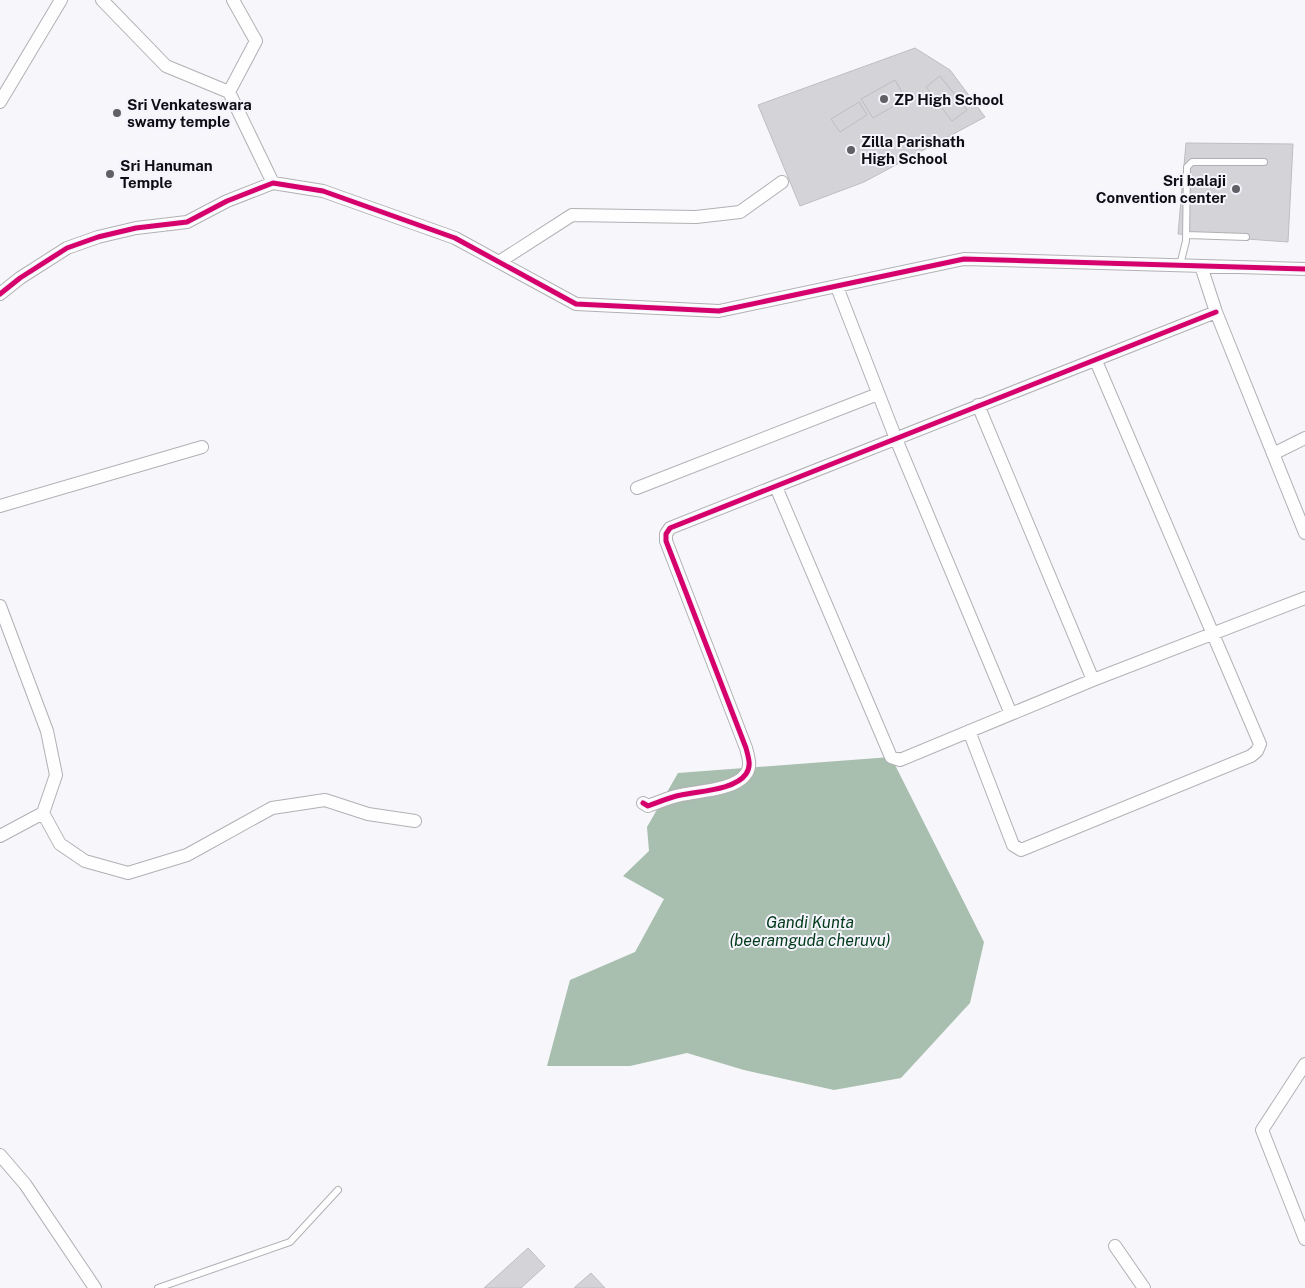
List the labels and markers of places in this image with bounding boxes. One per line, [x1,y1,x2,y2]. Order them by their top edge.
place label: ZP High School [894,91,1004,108]
marker: ZP High School [878,93,890,105]
place label: Sri Venkateswara swamy temple [127,96,252,130]
marker: Sri Venkateswara swamy temple [111,107,123,119]
place label: Zilla Parishath High School [861,133,965,167]
marker: Zilla Parishath High School [845,144,857,156]
place label: Sri Hanuman Temple [120,157,213,191]
marker: Sri Hanuman Temple [104,168,116,180]
place label: Sri balaji Convention center [1096,172,1226,206]
marker: Sri balaji Convention center [1230,183,1242,195]

